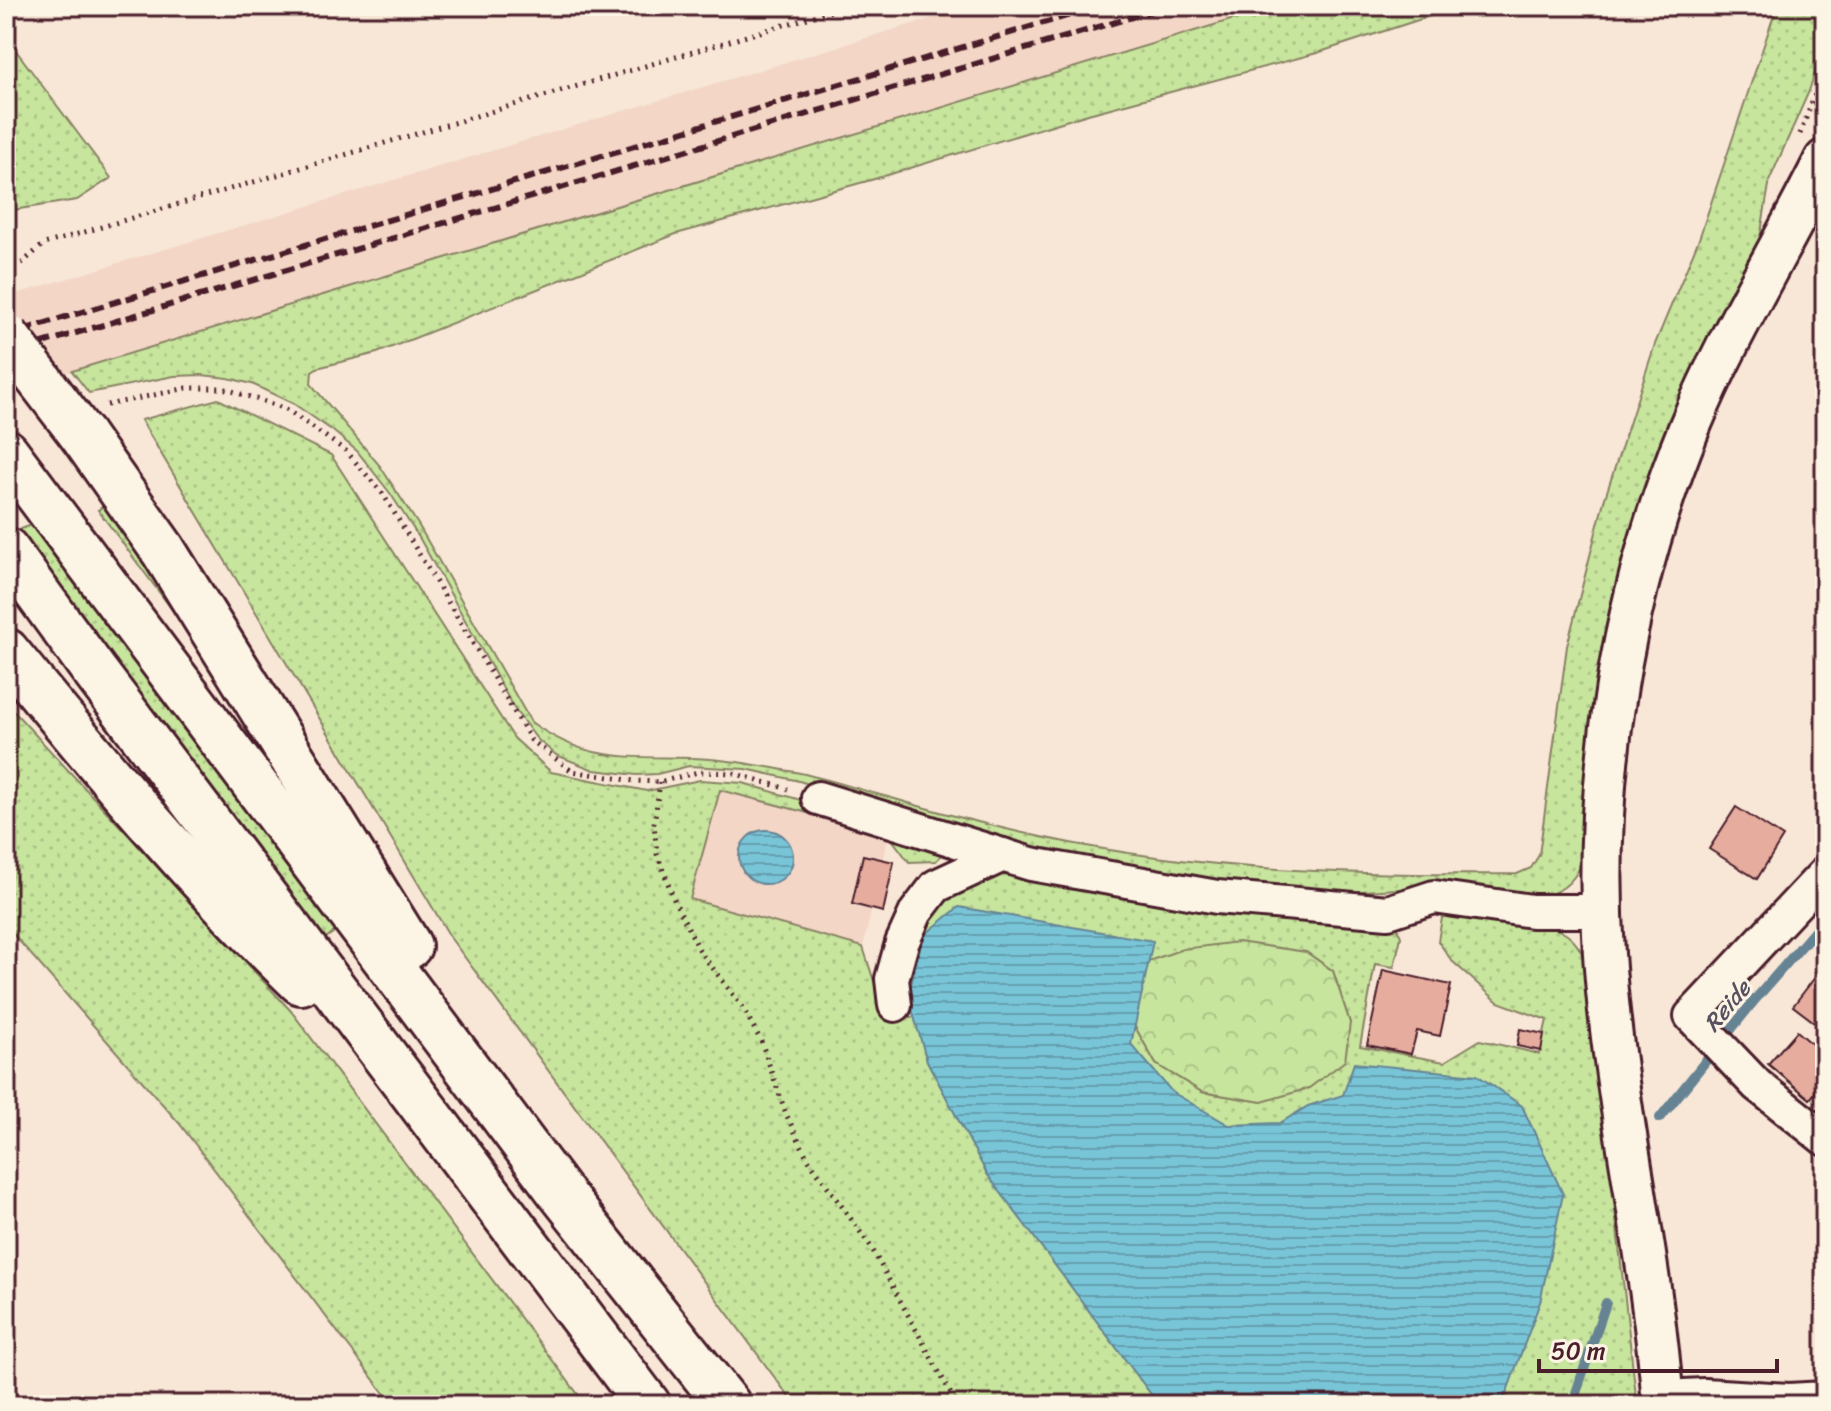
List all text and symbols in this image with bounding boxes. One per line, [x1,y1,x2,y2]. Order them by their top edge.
water label: Reide [1692,969,1763,1042]
scale bar [1539,1323,1777,1373]
text: 50 m [1551,1330,1606,1372]

